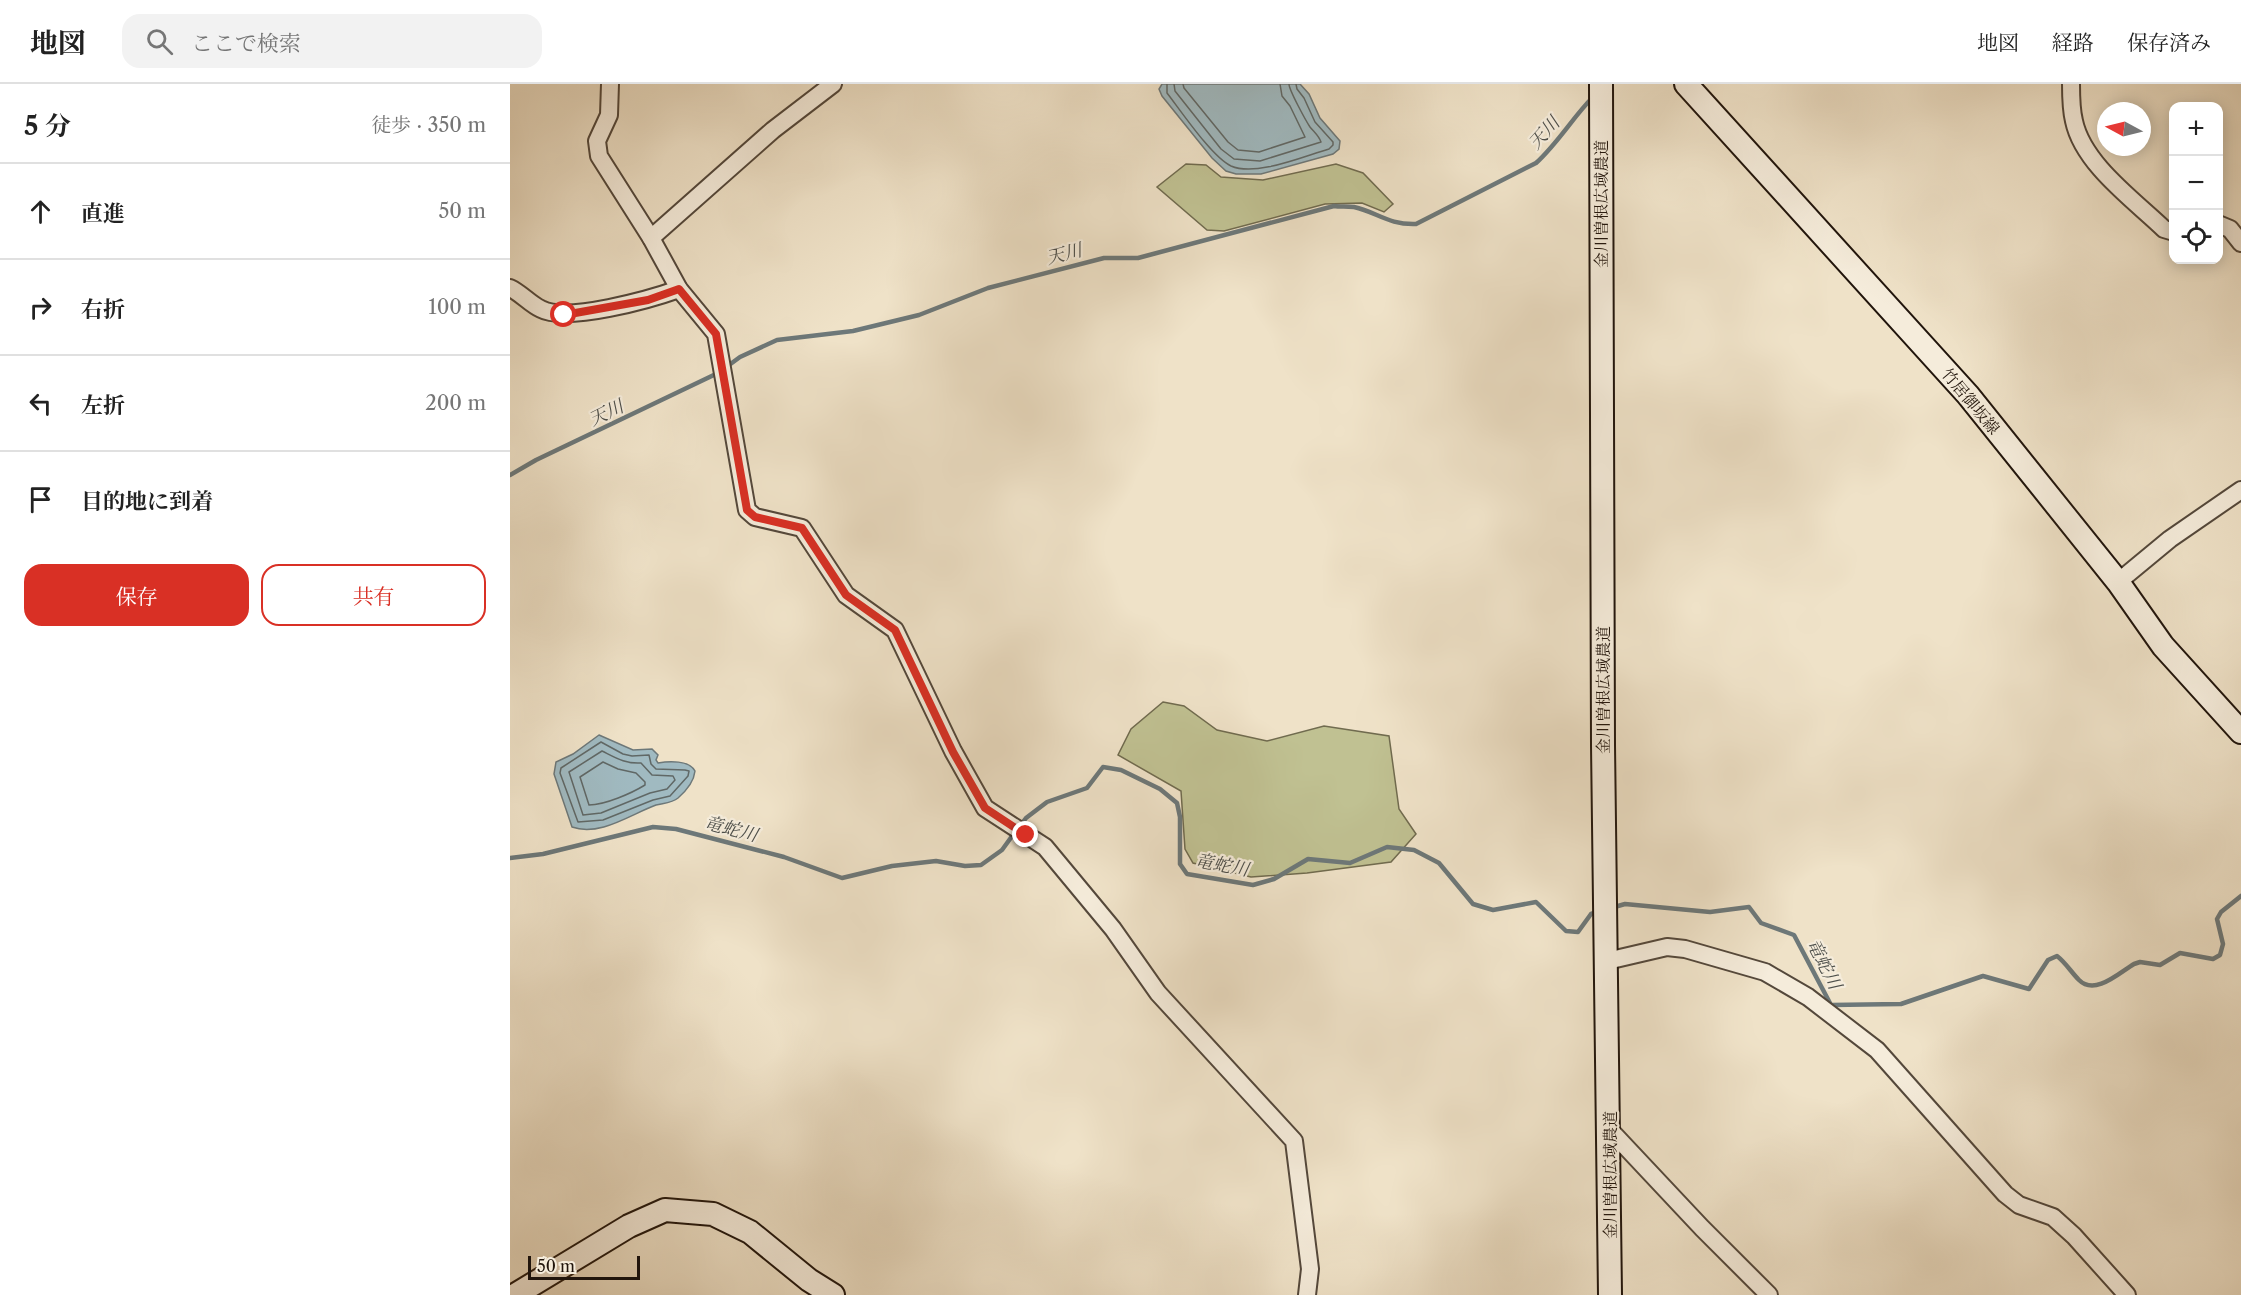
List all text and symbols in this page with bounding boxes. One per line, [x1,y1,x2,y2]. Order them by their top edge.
search box [122,14,542,68]
icon: search [143,25,176,58]
text: 地図 [30,26,86,60]
text: ここで検索 [191,30,301,57]
text: 地図 [1977,30,2019,55]
text: 経路 [2052,30,2094,55]
text: 保存済み [2127,30,2211,55]
north arrow [2097,102,2151,156]
map controls [2169,102,2223,264]
button: + [2169,102,2223,156]
text: 5 分 [24,110,71,142]
water label: 天川 [1524,111,1566,154]
text: 徒歩 · 350 m [371,113,486,137]
street label: 金川曽根広域農道 [1591,140,1611,268]
button: − [2169,156,2223,210]
icon: ahead [24,195,57,228]
text: 50 m [439,199,486,223]
text: 直進 [81,200,125,227]
button: locate [2169,210,2223,264]
water label: 天川 [1044,238,1086,269]
icon: right [24,291,57,324]
text: 100 m [428,295,486,319]
text: 右折 [81,296,125,323]
route start [550,301,576,327]
street label: 竹居御坂線 [1938,364,2004,438]
icon: left [24,387,57,420]
text: 200 m [425,391,486,415]
text: 左折 [81,392,125,419]
water label: 天川 [585,394,629,431]
icon: arrive [24,483,57,516]
text: 目的地に到着 [81,488,213,515]
button: 保存 [24,564,249,626]
button: 共有 [261,564,486,626]
street label: 金川曽根広域農道 [1593,626,1613,754]
water label: 竜蛇川 [702,811,762,847]
route end [1012,821,1038,847]
water label: 竜蛇川 [1193,849,1253,881]
water label: 竜蛇川 [1802,935,1847,995]
street label: 金川曽根広域農道 [1600,1111,1620,1239]
scale bar [528,1253,640,1280]
text: 50 m [537,1256,575,1276]

